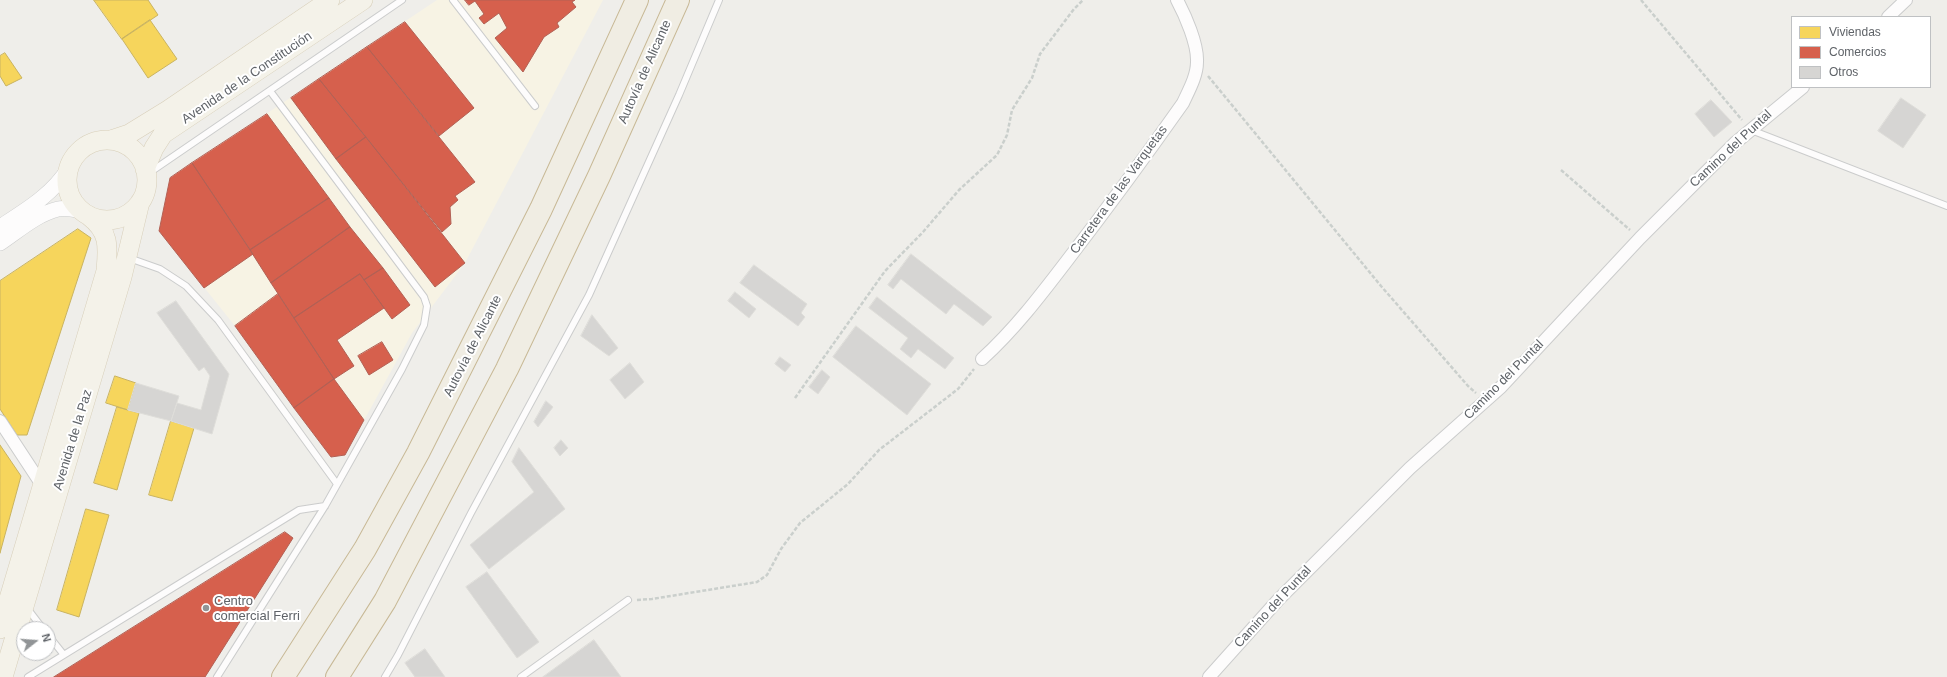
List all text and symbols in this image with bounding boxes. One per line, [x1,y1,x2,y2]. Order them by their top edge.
legend [1791,16,1931,88]
street label: Autovía de Alicante [615,18,675,126]
text: Viviendas [1829,25,1881,39]
street label: Avenida de la Constitución [179,29,315,127]
text: Comercios [1829,45,1886,59]
text: Otros [1829,65,1858,79]
street label: Camino del Puntal [1687,107,1775,191]
street label: Carretera de las Varquetas [1067,123,1171,257]
street label: Autovía de Alicante [441,293,505,399]
street label: Camino del Puntal [1461,337,1547,423]
street label: Avenida de la Paz [50,388,96,492]
street label: Camino del Puntal [1231,563,1315,651]
place label: Centro comercial Ferri [214,593,300,624]
marker: Centro comercial Ferri [201,603,211,613]
north arrow [16,621,56,661]
text: N [40,632,53,643]

